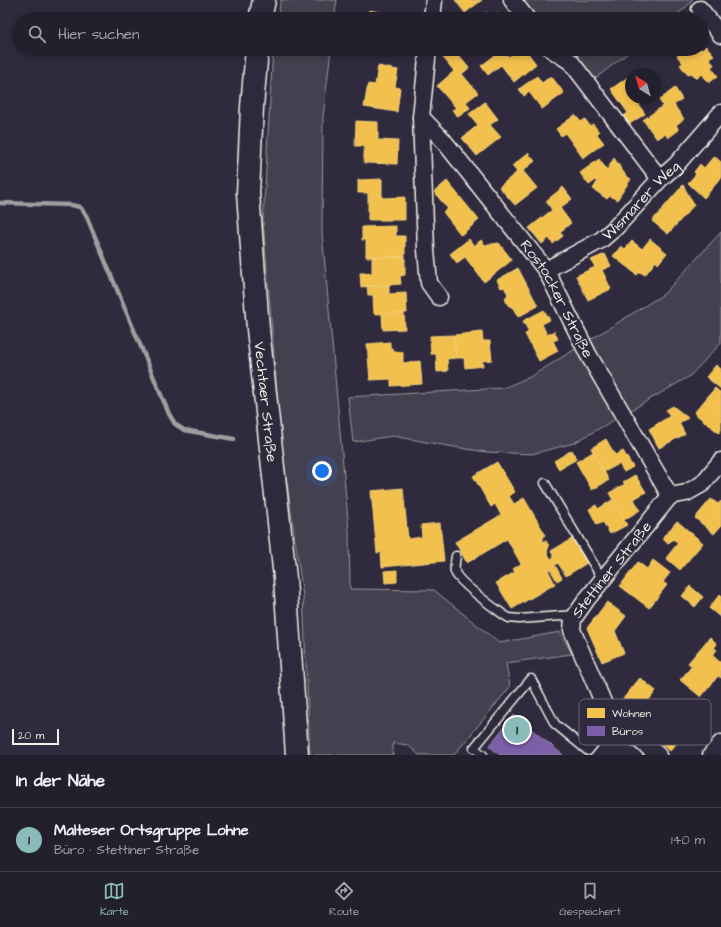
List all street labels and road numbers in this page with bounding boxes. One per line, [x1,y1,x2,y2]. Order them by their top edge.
street label: Wismarer Weg [597,156,685,245]
street label: Rostocker Straße [515,235,599,361]
street label: Vechtaer Straße [249,341,283,463]
street label: Stettiner Straße [566,516,656,622]

